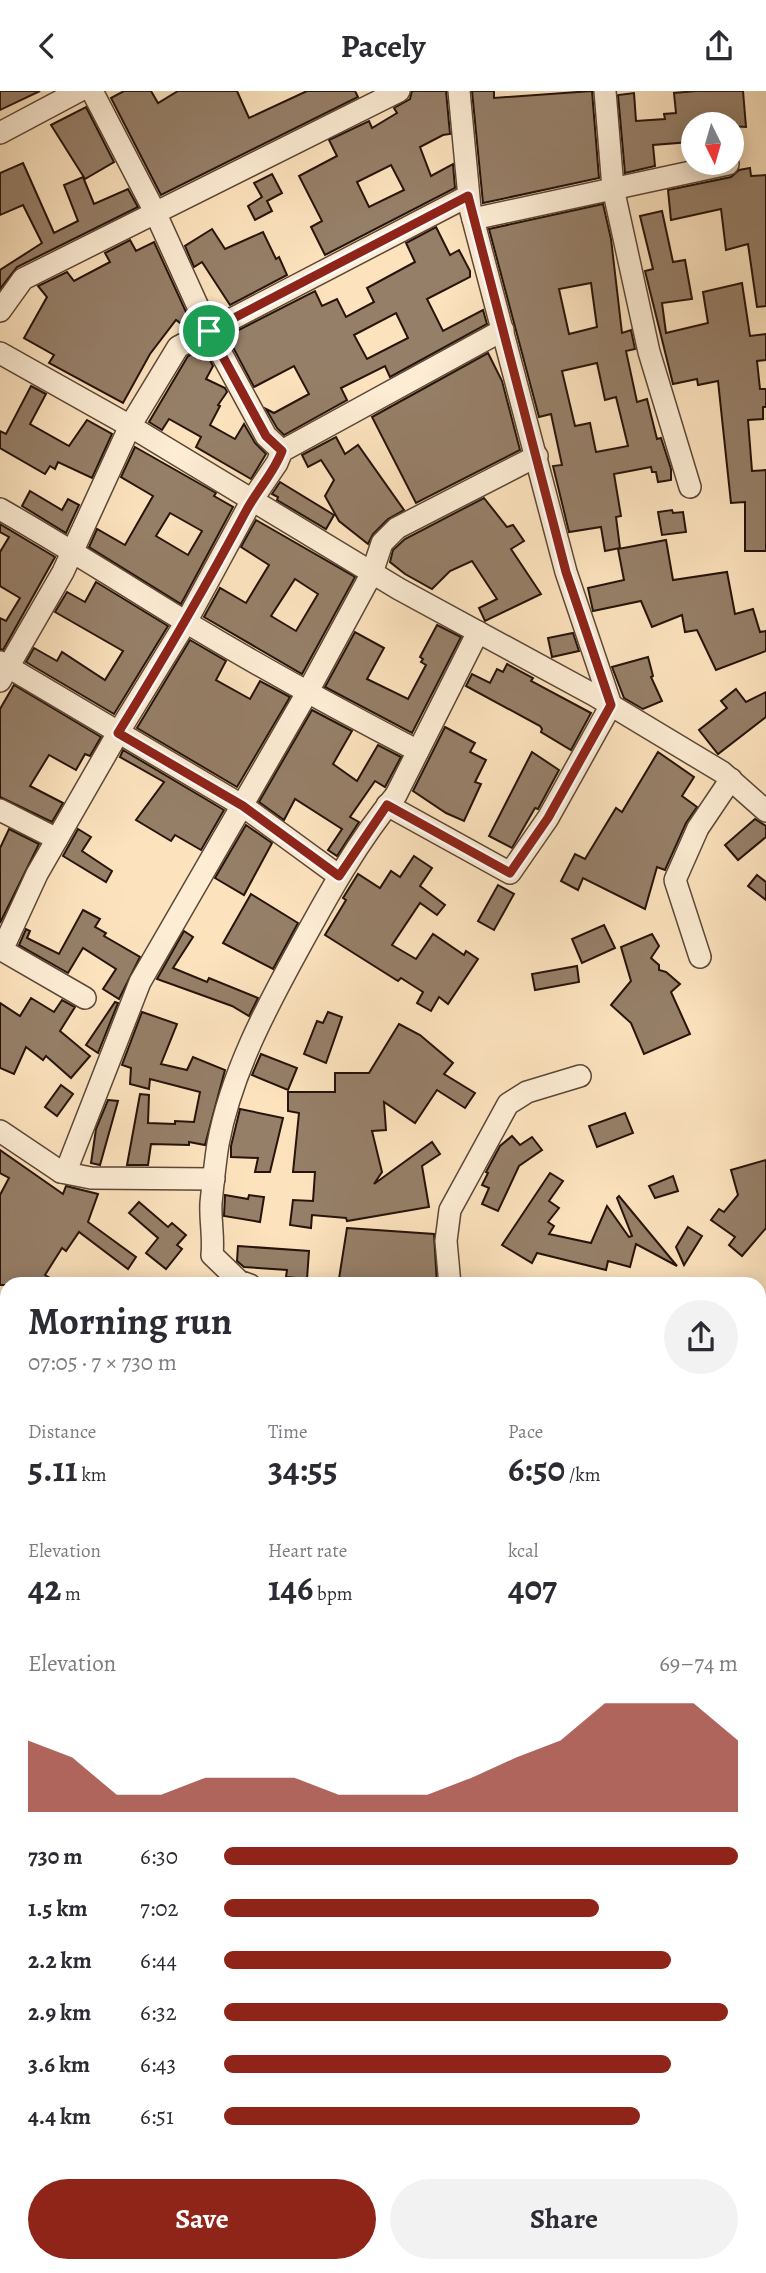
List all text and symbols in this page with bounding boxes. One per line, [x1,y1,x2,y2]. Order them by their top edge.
text: Pacely [341,24,425,68]
icon: back [28,27,66,65]
icon: share [700,27,738,65]
north arrow [681,112,744,175]
map controls [681,112,744,175]
pin [179,301,239,361]
icon: arrive [190,312,228,350]
text: Morning run [28,1295,232,1347]
button: share [664,1300,738,1374]
text: 07:05 · 7 × 730 m [28,1347,177,1378]
text: Distance [28,1419,96,1445]
text: Time [268,1419,307,1445]
text: Pace [508,1419,543,1445]
text: 5.11 [28,1445,78,1493]
text: 34:55 [268,1445,338,1493]
text: 6:50 [508,1445,565,1493]
text: km [78,1462,107,1488]
text: /km [565,1462,601,1488]
text: Elevation [28,1538,101,1564]
text: Heart rate [268,1538,347,1564]
text: kcal [508,1538,538,1564]
text: 42 [28,1564,61,1612]
text: 146 [268,1564,313,1612]
text: 407 [508,1564,557,1612]
text: m [61,1581,81,1607]
text: bpm [313,1581,353,1607]
text: Elevation [28,1648,116,1679]
text: 69–74 m [659,1648,738,1679]
text: 730 m [28,1841,83,1872]
text: 6:30 [140,1841,178,1872]
text: 1.5 km [28,1893,88,1924]
text: 7:02 [140,1893,178,1924]
text: 2.2 km [28,1945,92,1976]
text: 6:44 [140,1945,177,1976]
text: 2.9 km [28,1997,91,2028]
text: 6:32 [140,1997,177,2028]
text: 3.6 km [28,2049,90,2080]
text: 6:43 [140,2049,176,2080]
text: 4.4 km [28,2101,91,2132]
text: 6:51 [140,2101,174,2132]
button: Save [28,2179,376,2259]
button: Share [390,2179,738,2259]

